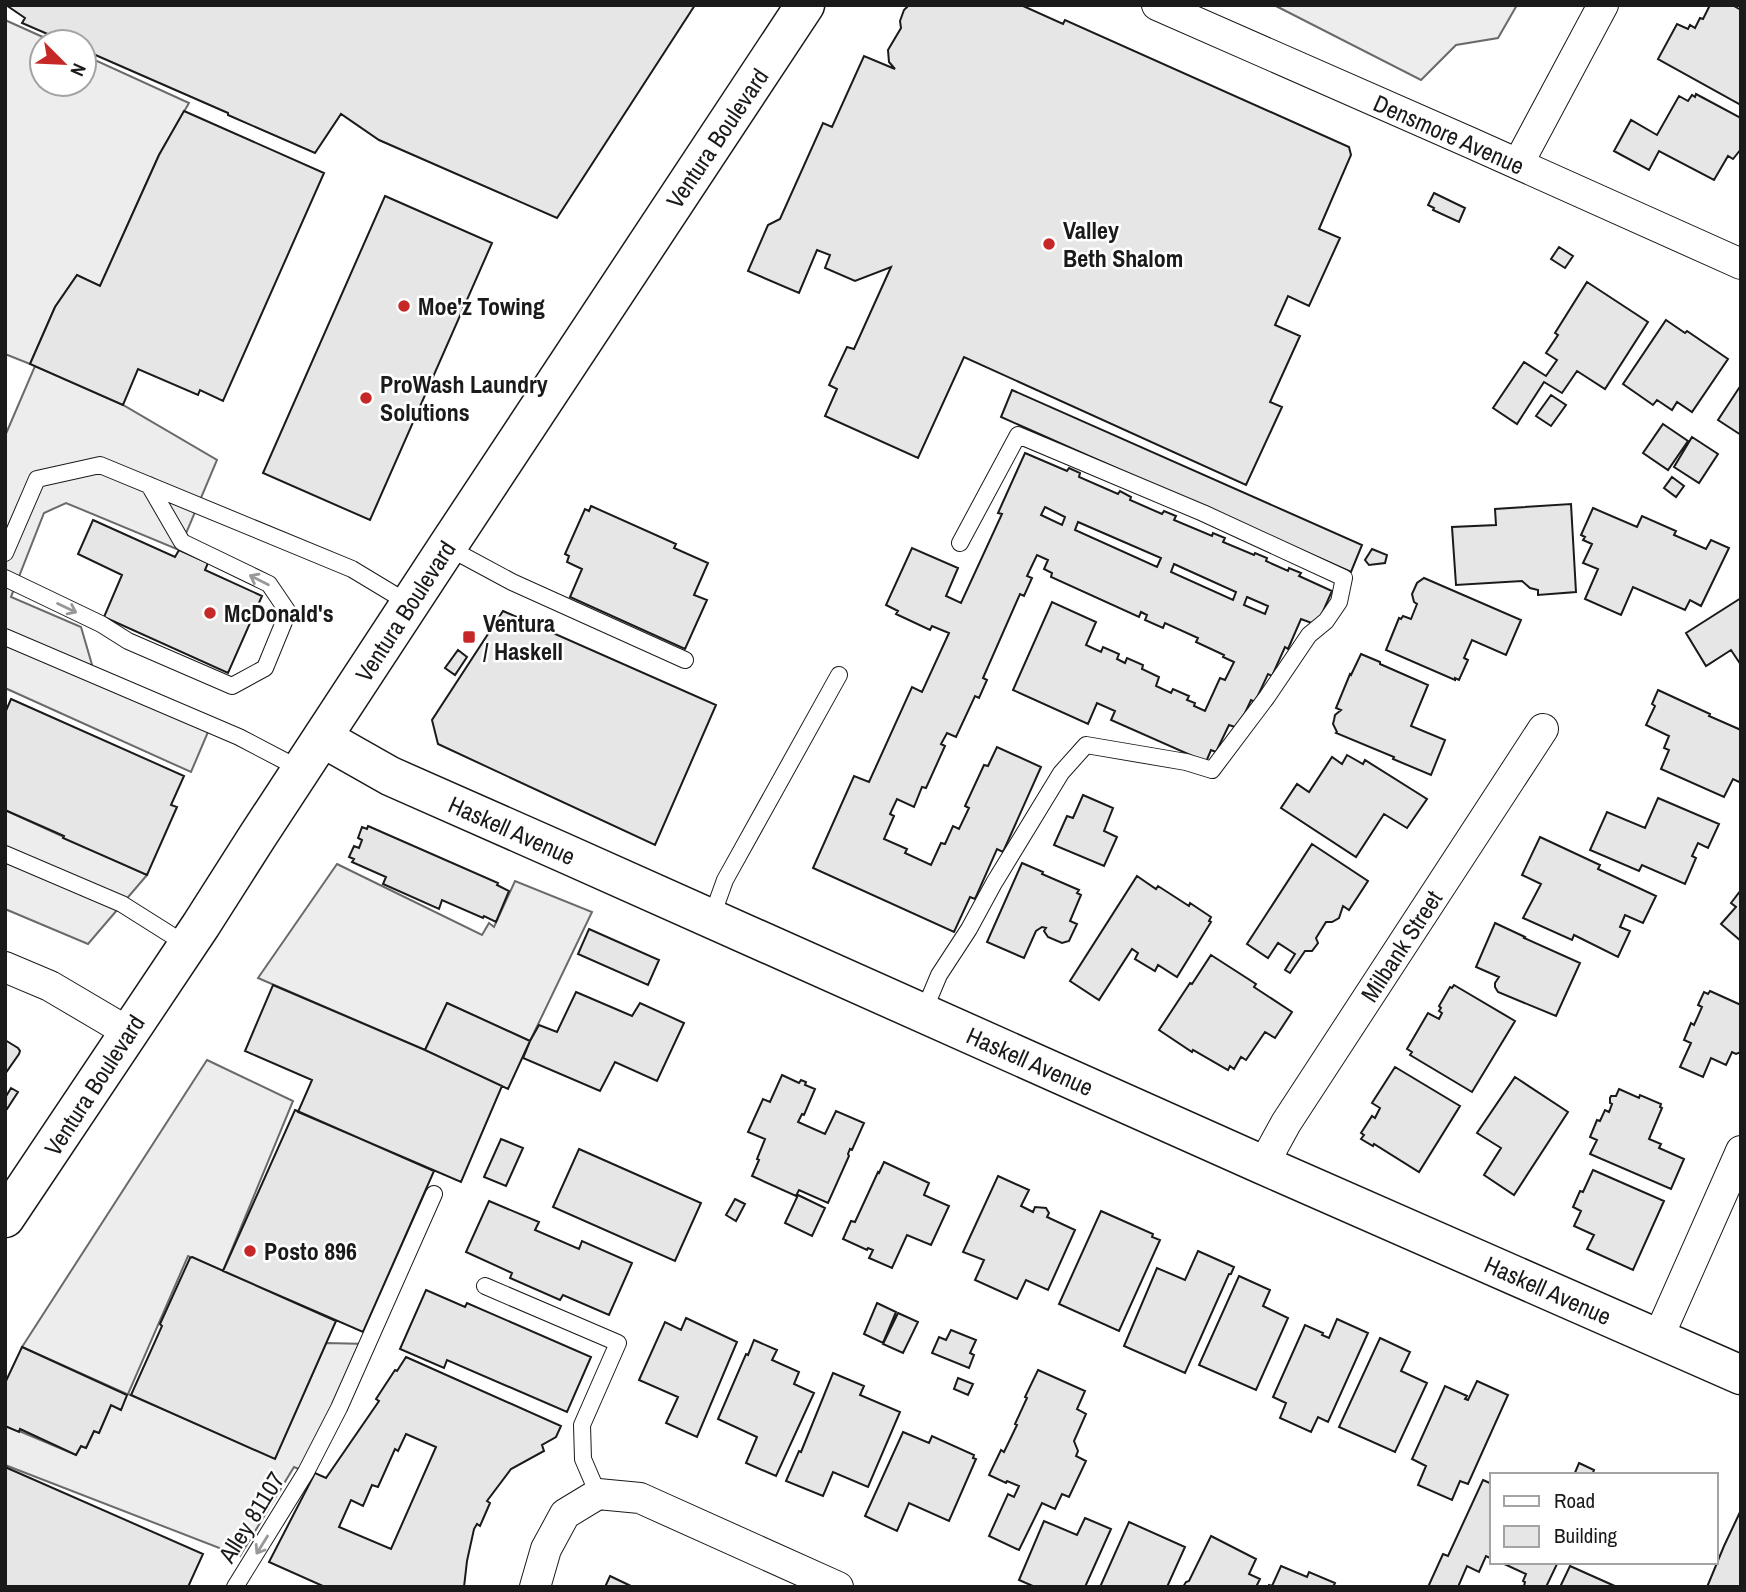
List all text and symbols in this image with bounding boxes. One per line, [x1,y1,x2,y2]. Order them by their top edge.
north arrow [28,28,98,98]
text: N [64,59,93,80]
street label: Ventura Boulevard [658,62,776,214]
street label: Densmore Avenue [1369,87,1529,181]
place label: Valley Beth Shalom [1063,214,1183,274]
marker: Valley Beth Shalom [1041,236,1057,252]
place label: Moe'z Towing [418,290,545,322]
marker: Moe'z Towing [396,298,412,314]
place label: ProWash Laundry Solutions [380,368,548,428]
marker: ProWash Laundry Solutions [358,390,374,406]
street label: Ventura Boulevard [347,534,463,688]
one-way arrow [250,573,270,587]
place label: McDonald's [224,597,334,629]
one-way arrow [56,601,77,615]
marker: McDonald's [202,605,218,621]
place label: Ventura / Haskell [483,607,563,667]
marker: Ventura / Haskell [461,629,477,645]
street label: Haskell Avenue [444,788,580,872]
street label: Milbank Street [1353,884,1449,1008]
street label: Ventura Boulevard [36,1008,152,1162]
street label: Haskell Avenue [962,1019,1098,1103]
place label: Posto 896 [264,1235,357,1267]
marker: Posto 896 [242,1243,258,1259]
street label: Haskell Avenue [1480,1248,1616,1332]
street label: Alley 81107 [210,1465,291,1569]
legend [1490,1473,1718,1564]
text: Road [1554,1486,1595,1515]
text: Building [1554,1521,1618,1550]
one-way arrow [254,1535,269,1554]

